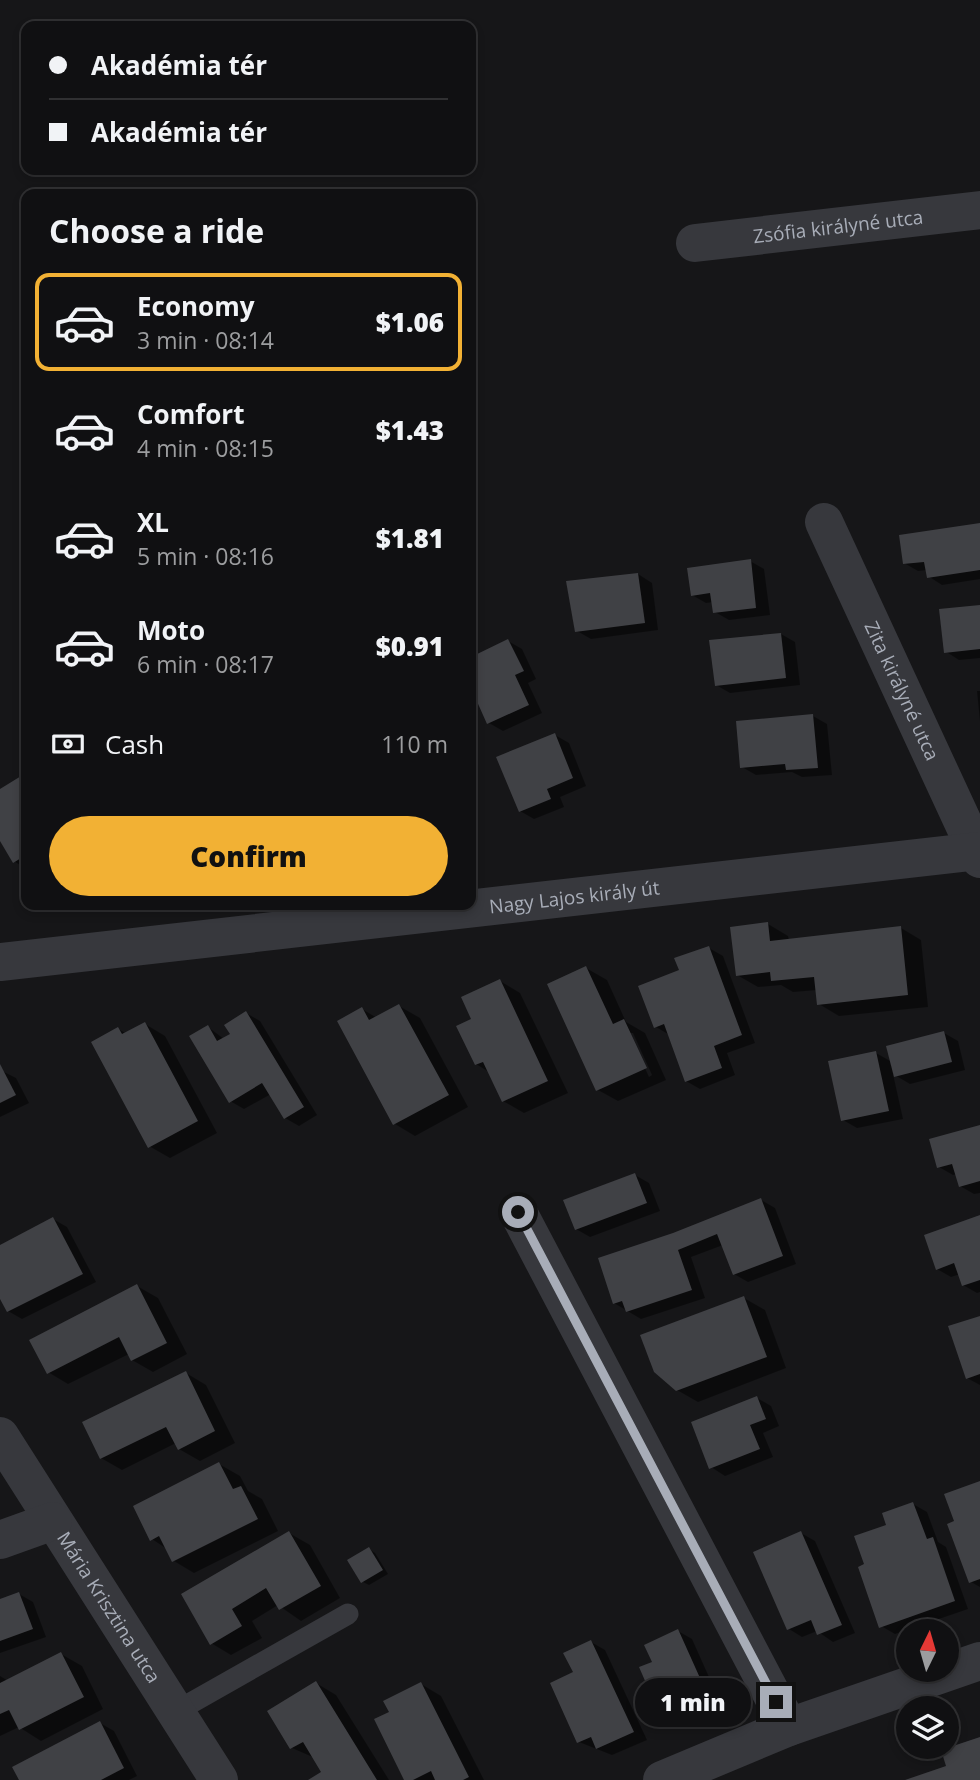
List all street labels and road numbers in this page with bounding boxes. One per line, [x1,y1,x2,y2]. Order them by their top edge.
street label: Zsófia királyné utca [752,204,924,249]
street label: Zita királyné utca [859,617,946,765]
street label: Nagy Lajos király út [488,874,661,920]
street label: Mária Krisztina utca [51,1527,167,1688]

